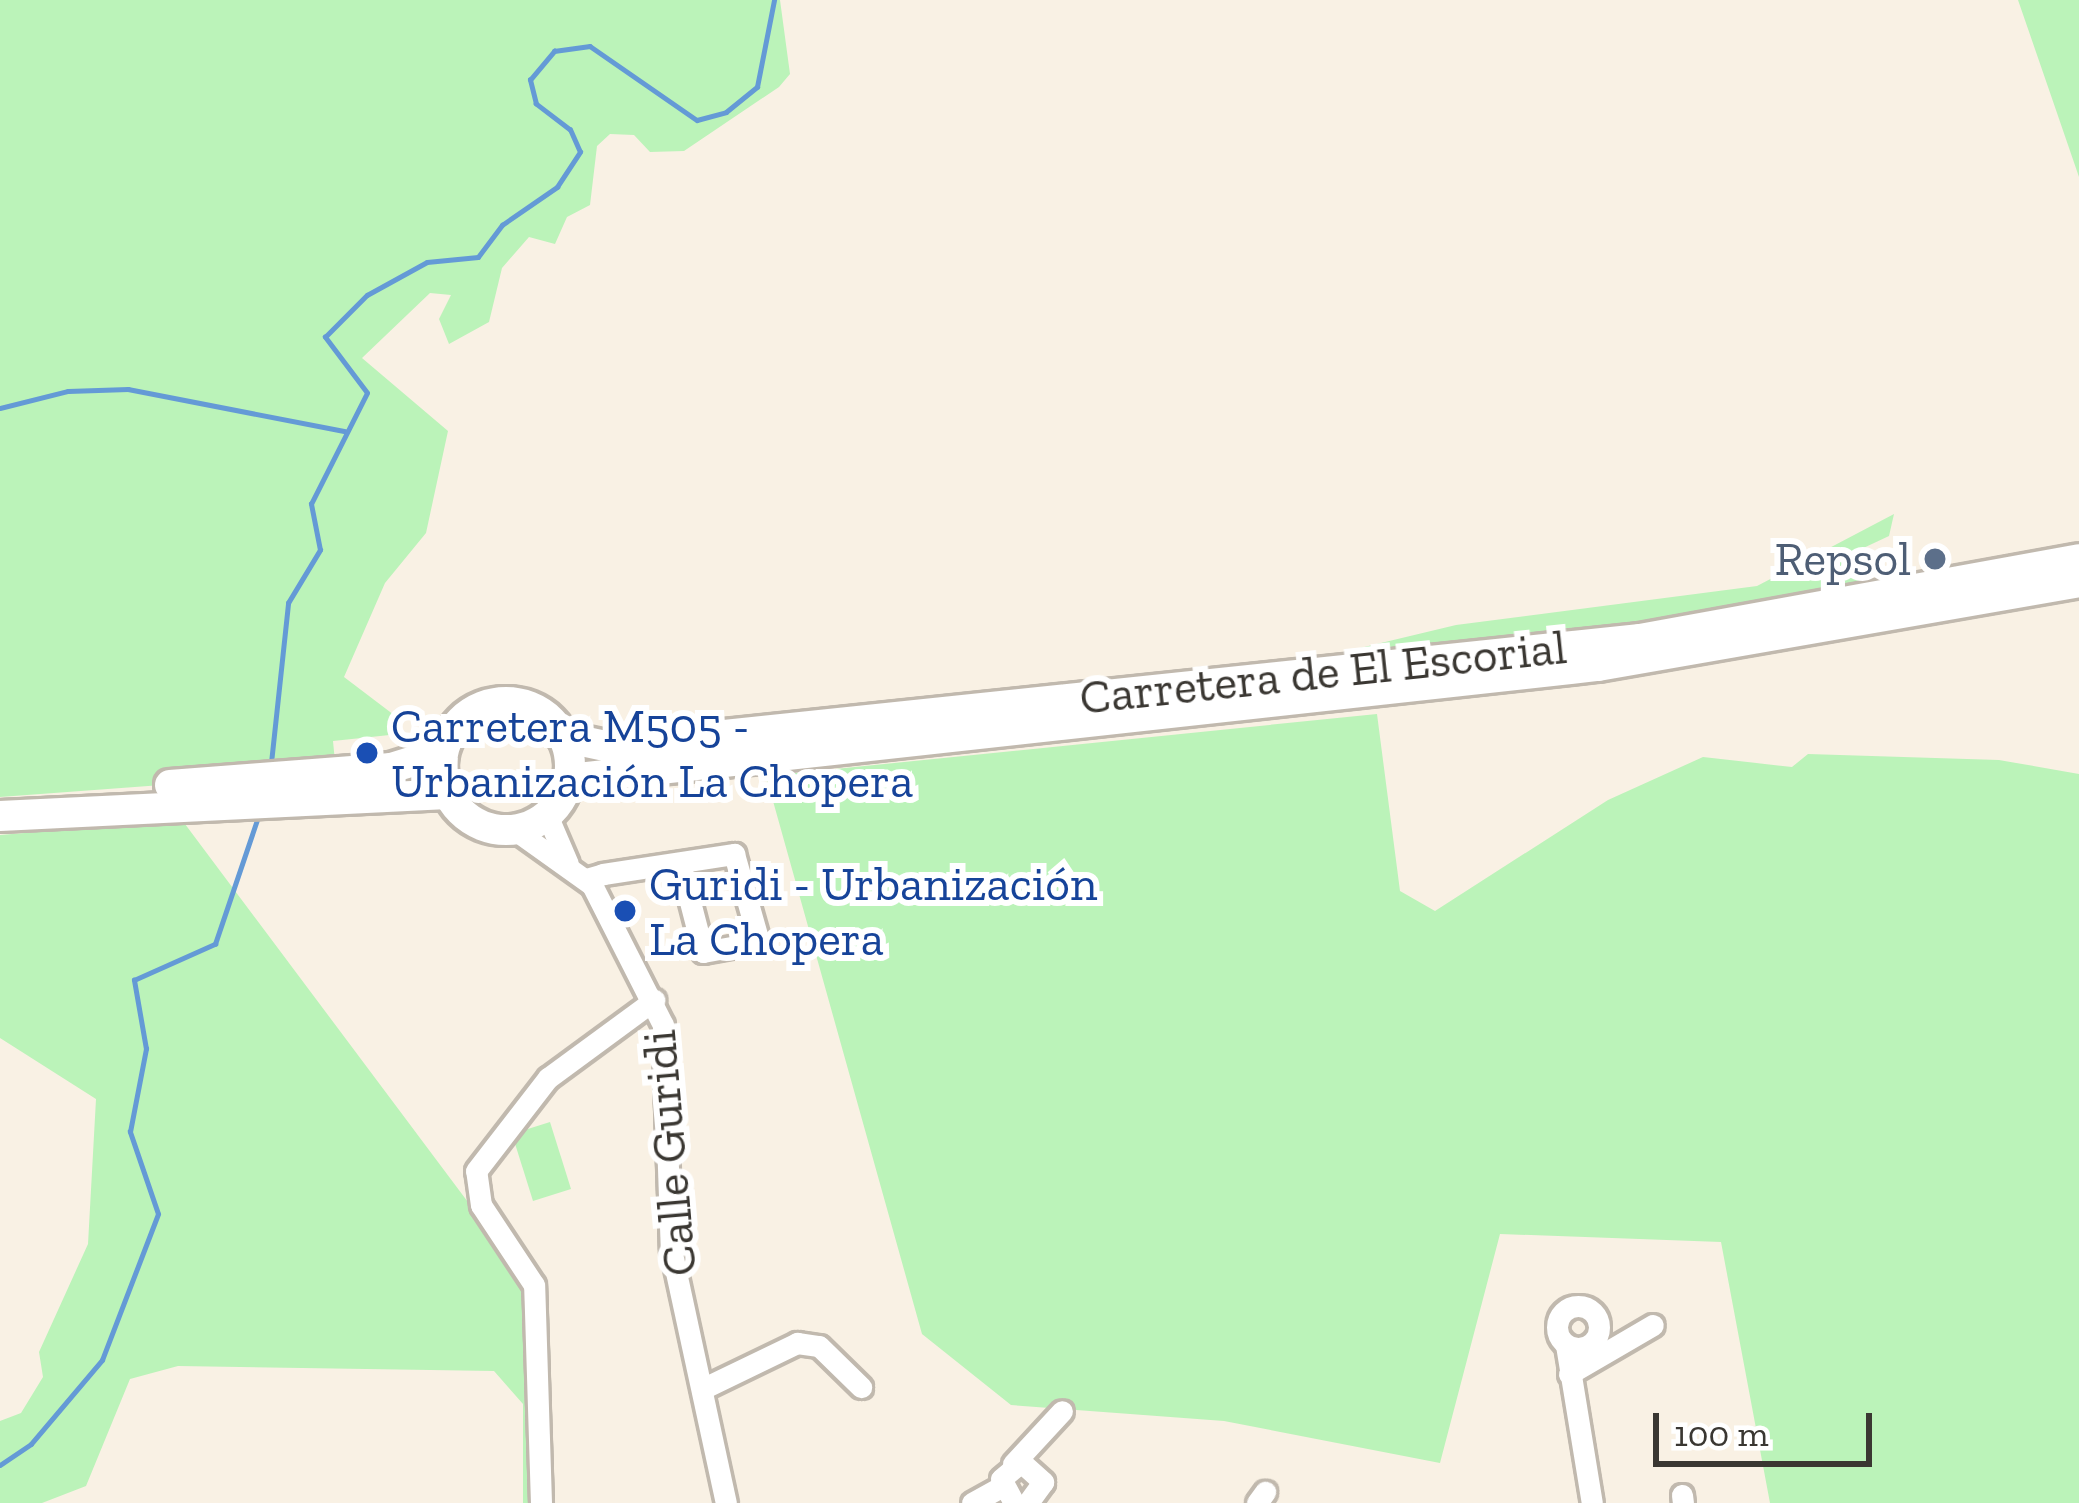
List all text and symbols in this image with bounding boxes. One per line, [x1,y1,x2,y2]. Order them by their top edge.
place label: Repsol [1775,530,1911,588]
marker: Repsol [1922,546,1948,572]
street label: Carretera de El Escorial [1077,618,1569,726]
place label: Carretera M505 - Urbanización La Chopera [391,696,913,809]
marker: Carretera M505 - Urbanización La Chopera [354,740,380,766]
place label: Guridi - Urbanización La Chopera [649,854,1097,967]
marker: Guridi - Urbanización La Chopera [612,898,638,924]
street label: Calle Guridi [630,1028,708,1278]
scale bar [1659,1389,1878,1463]
text: 100 m [1674,1412,1769,1455]

